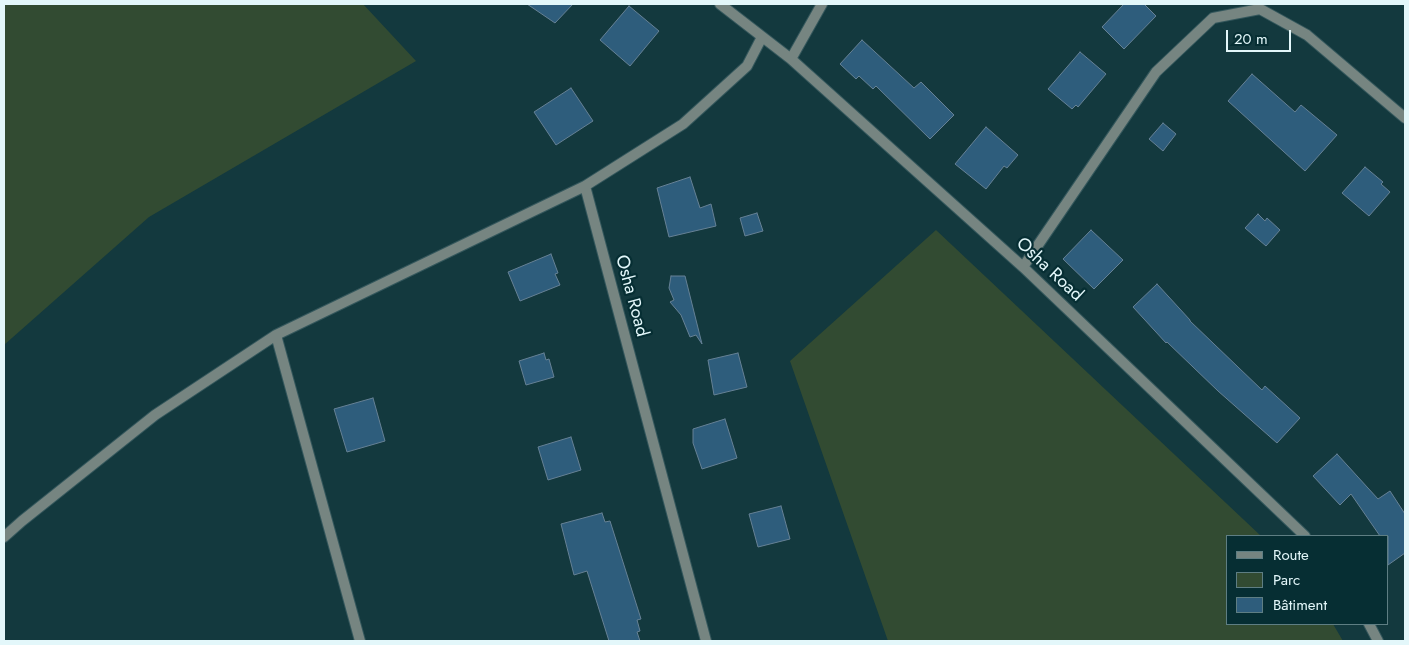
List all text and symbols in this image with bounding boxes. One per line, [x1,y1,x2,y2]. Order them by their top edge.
scale bar [1229,20,1294,52]
text: 20 m [1234,28,1268,50]
street label: Osha Road [1011,234,1087,306]
street label: Osha Road [610,253,652,339]
legend [1226,535,1389,625]
text: Route [1273,544,1309,566]
text: Parc [1273,569,1300,591]
text: Bâtiment [1273,594,1327,616]

